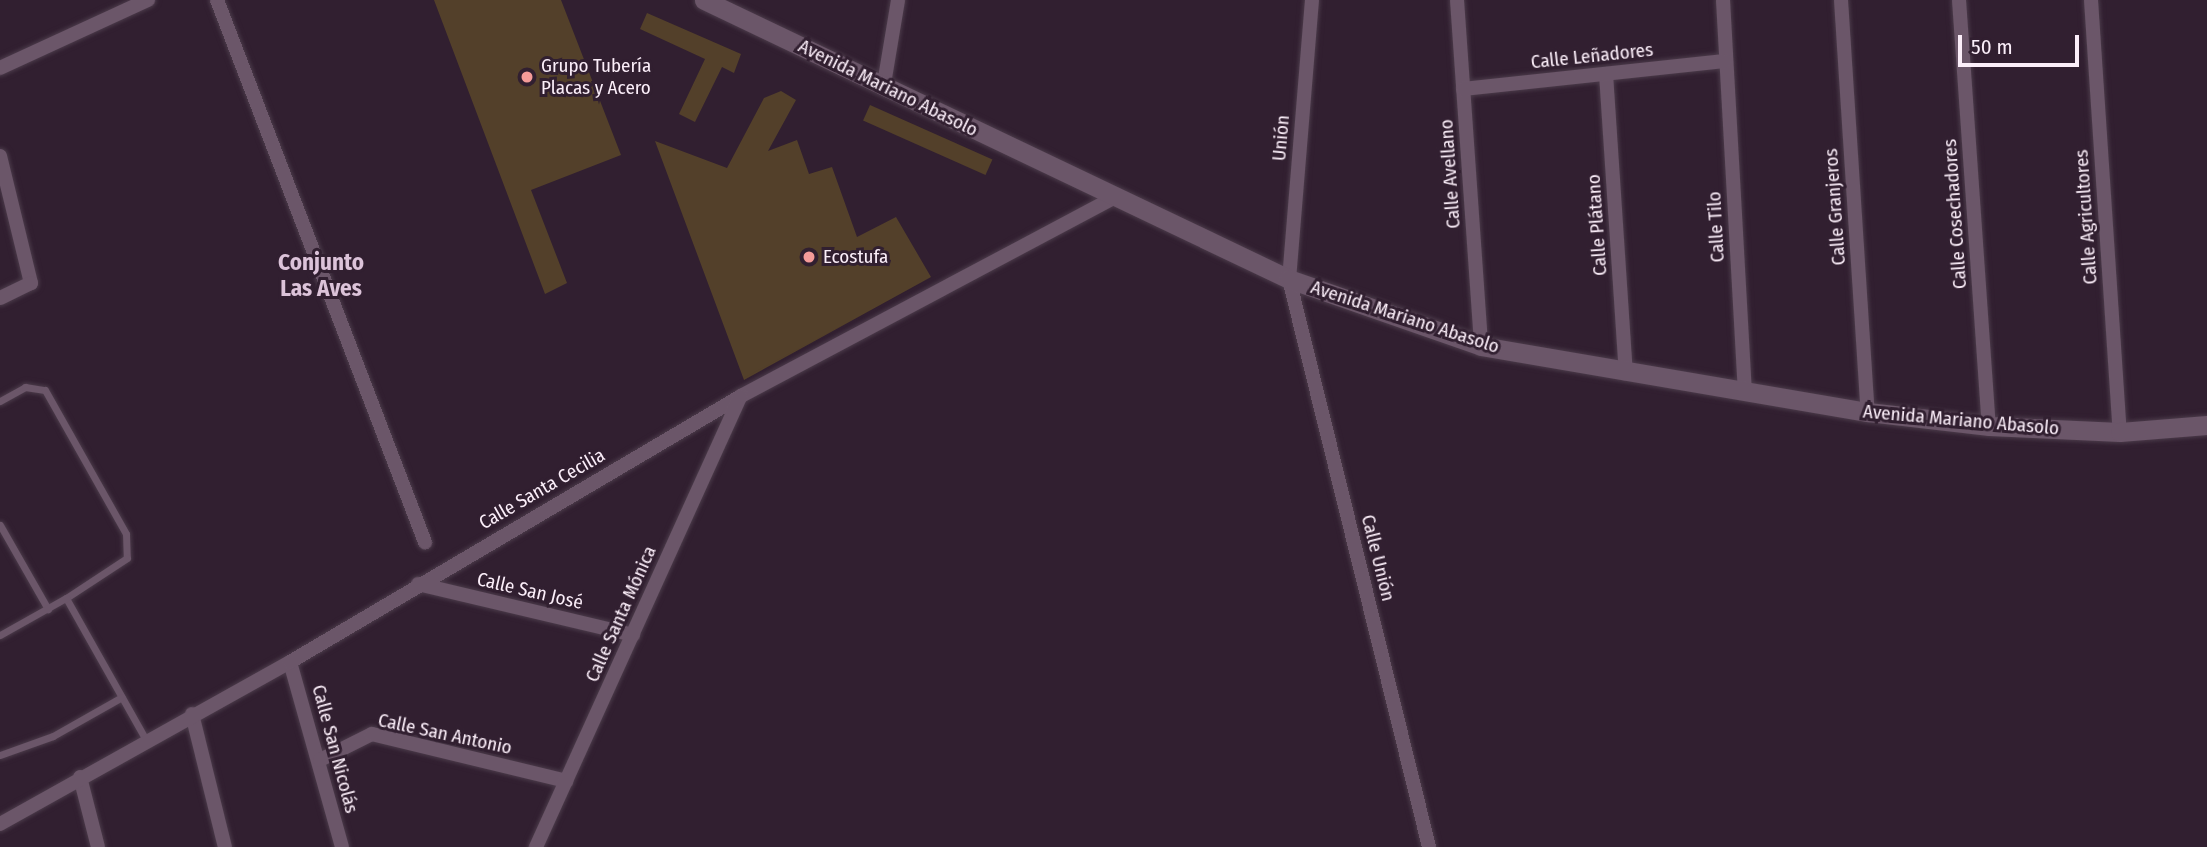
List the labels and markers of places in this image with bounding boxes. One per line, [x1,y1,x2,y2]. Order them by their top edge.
place label: Grupo Tubería Placas y Acero [541,55,651,99]
marker: Grupo Tubería Placas y Acero [519,69,535,85]
place label: Ecostufa [823,246,888,268]
marker: Ecostufa [801,249,817,265]

